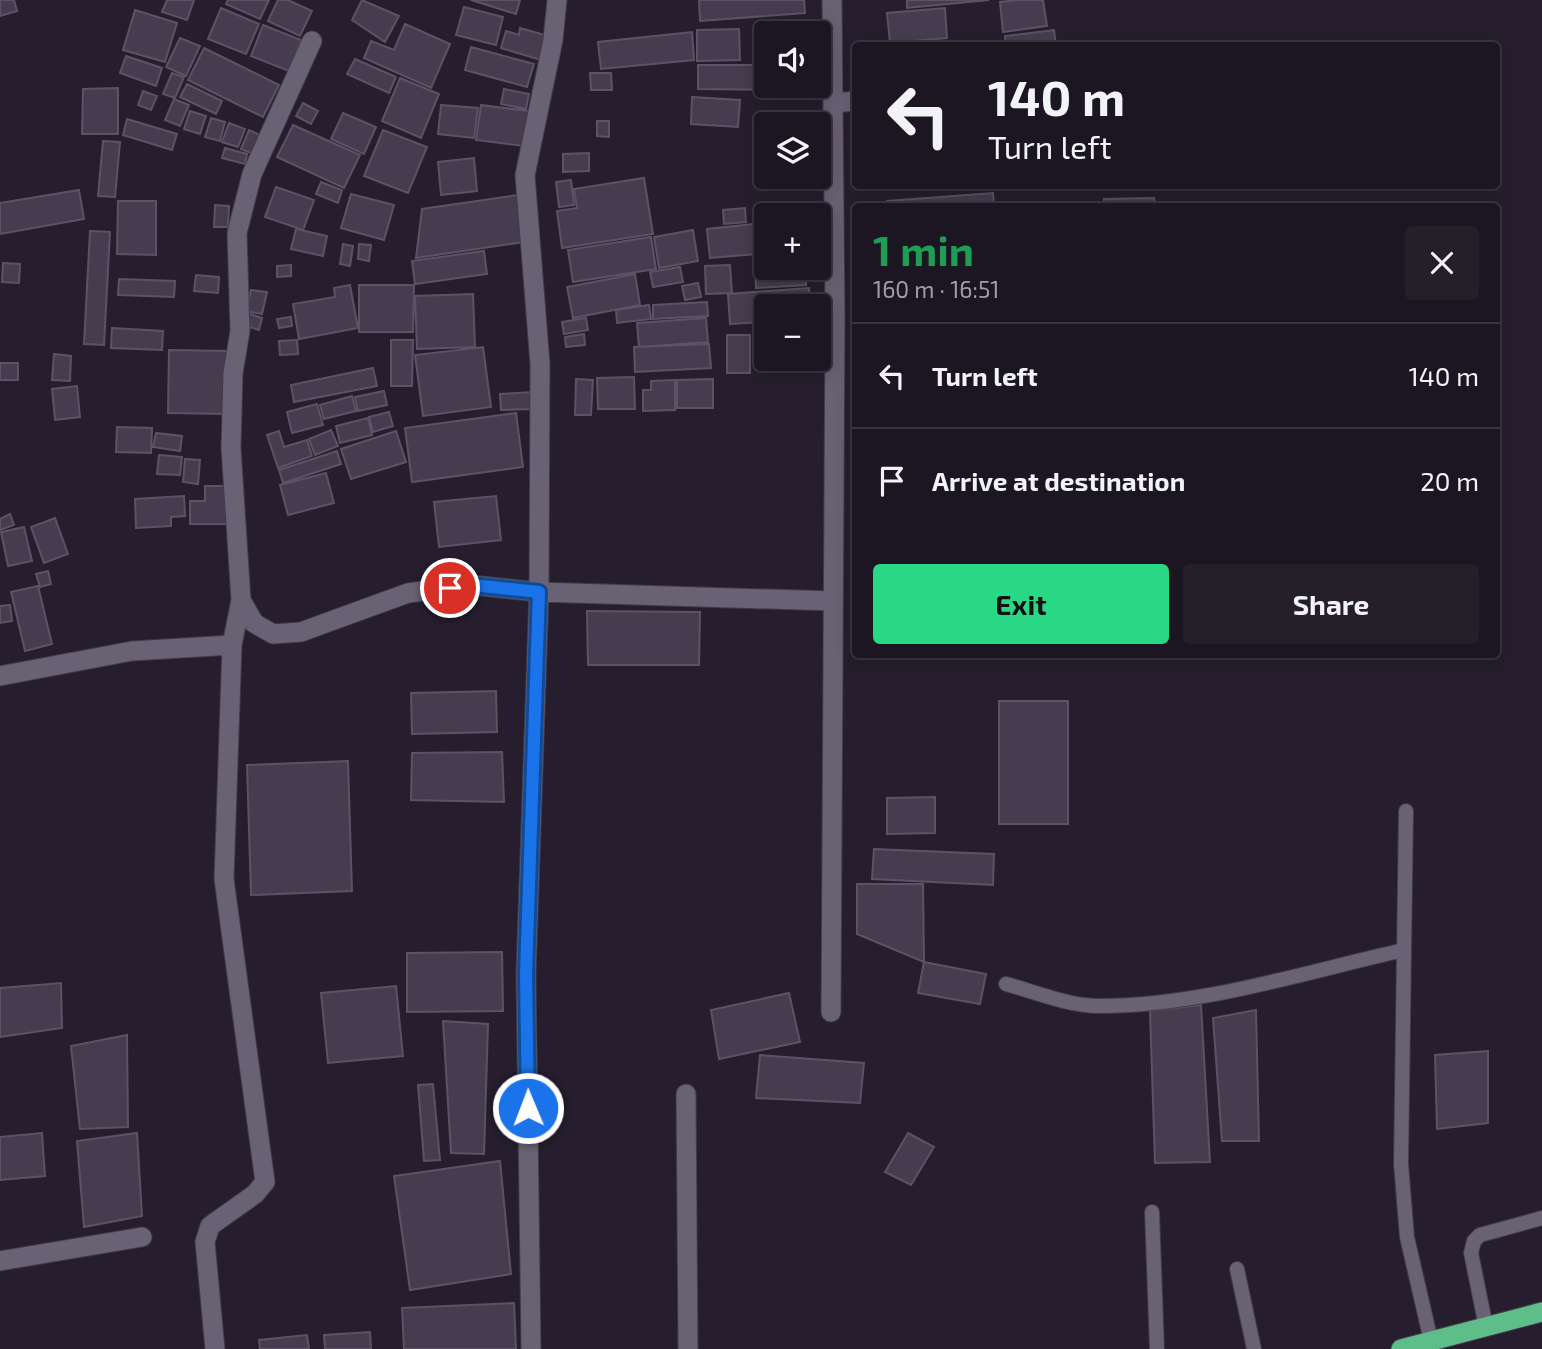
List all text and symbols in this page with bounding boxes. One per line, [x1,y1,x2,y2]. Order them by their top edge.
map controls [754,21,831,371]
button: sound [754,21,831,98]
text: 140 m [988,67,1125,126]
icon: left [873,70,964,161]
button: layers [754,112,831,189]
text: Turn left [988,127,1112,165]
button: + [754,203,831,280]
text: 1 min [873,224,974,274]
button: close [1405,226,1479,300]
text: 160 m · 16:51 [873,275,999,303]
button: − [754,294,831,371]
icon: left [873,357,911,395]
text: Turn left [932,360,1038,391]
text: 140 m [1408,360,1479,391]
icon: arrive [873,462,911,500]
text: Arrive at destination [932,465,1185,496]
text: 20 m [1420,465,1479,496]
pin [420,558,480,618]
button: Exit [873,564,1169,644]
button: Share [1183,564,1479,644]
icon: arrive [431,569,469,607]
position arrow [491,1071,565,1145]

